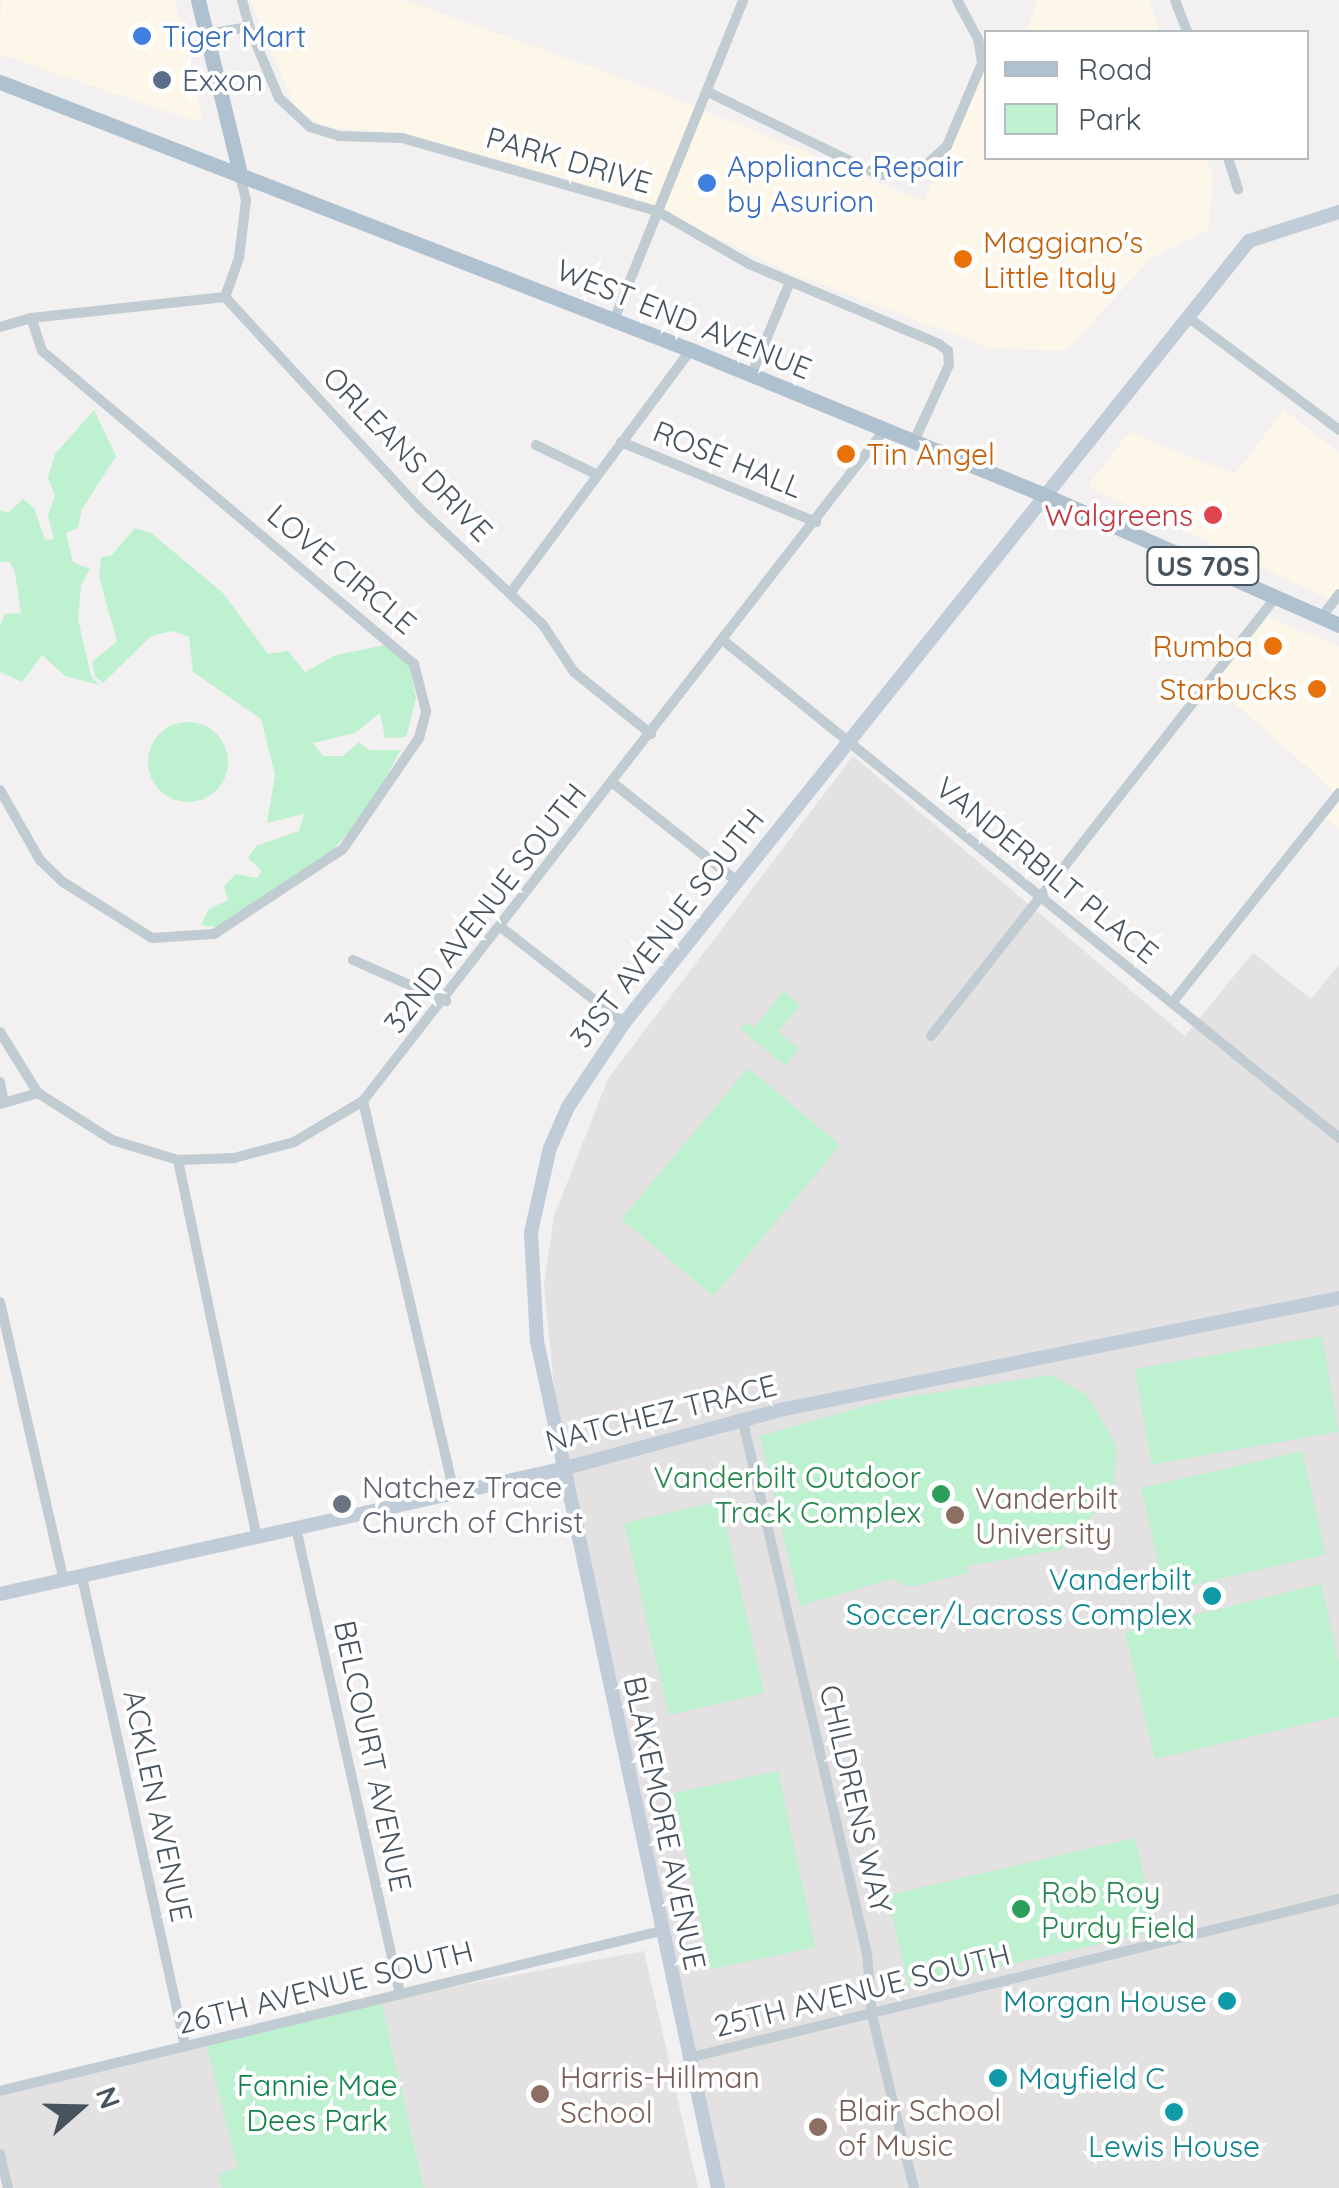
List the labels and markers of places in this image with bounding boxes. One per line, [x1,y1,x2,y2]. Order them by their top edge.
place label: Tiger Mart [162,18,306,54]
marker: Tiger Mart [131,25,153,47]
place label: Exxon [182,62,263,98]
marker: Exxon [151,69,173,91]
place label: Appliance Repair by Asurion [727,148,964,218]
marker: Appliance Repair by Asurion [696,172,718,194]
place label: Maggiano's Little Italy [983,224,1143,294]
marker: Maggiano's Little Italy [952,248,974,270]
place label: Tin Angel [866,436,995,472]
marker: Tin Angel [835,443,857,465]
place label: Walgreens [1045,497,1193,533]
marker: Walgreens [1202,504,1224,526]
place label: Rumba [1152,628,1253,664]
marker: Rumba [1262,635,1284,657]
place label: Starbucks [1159,671,1297,707]
marker: Starbucks [1306,678,1328,700]
place label: Vanderbilt Outdoor Track Complex [653,1459,921,1530]
place label: Natchez Trace Church of Christ [362,1469,583,1540]
place label: Vanderbilt University [975,1480,1118,1550]
marker: Vanderbilt Outdoor Track Complex [930,1483,952,1505]
marker: Natchez Trace Church of Christ [331,1493,353,1515]
marker: Vanderbilt University [944,1504,966,1526]
place label: Vanderbilt Soccer/Lacross Complex [846,1561,1192,1632]
marker: Vanderbilt Soccer/Lacross Complex [1201,1585,1223,1607]
place label: Rob Roy Purdy Field [1041,1874,1195,1944]
marker: Rob Roy Purdy Field [1010,1898,1032,1920]
place label: Morgan House [1003,1983,1207,2019]
marker: Morgan House [1216,1990,1238,2012]
place label: Harris-Hillman School [560,2059,760,2130]
place label: Mayfield C [1018,2060,1165,2096]
marker: Mayfield C [987,2067,1009,2089]
marker: Harris-Hillman School [529,2083,551,2105]
place label: Blair School of Music [838,2092,1001,2162]
marker: Lewis House [1163,2101,1185,2123]
marker: Blair School of Music [807,2116,829,2138]
place label: Lewis House [1088,2128,1260,2164]

